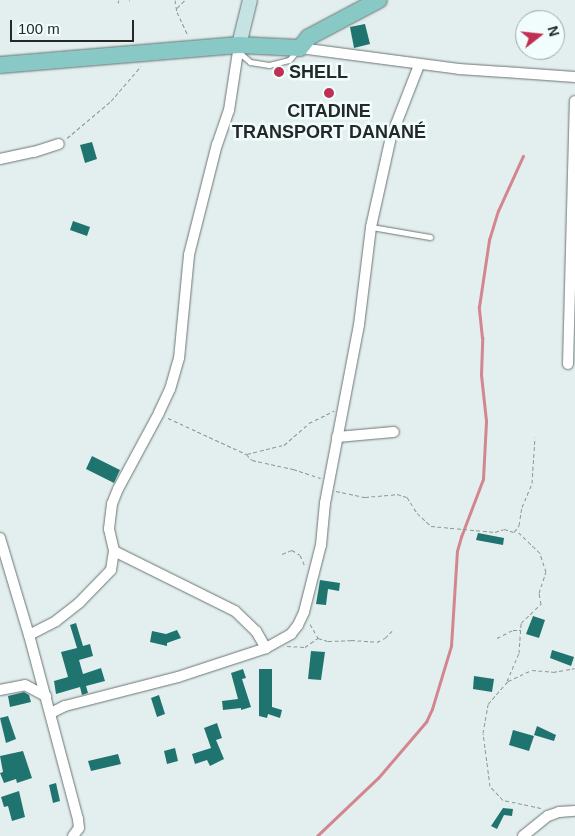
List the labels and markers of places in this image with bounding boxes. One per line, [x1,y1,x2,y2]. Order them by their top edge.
place label: SHELL [289,61,348,83]
marker: SHELL [273,66,285,78]
marker: CITADINE TRANSPORT DANANÉ [323,87,335,99]
place label: CITADINE TRANSPORT DANANÉ [232,101,426,144]

